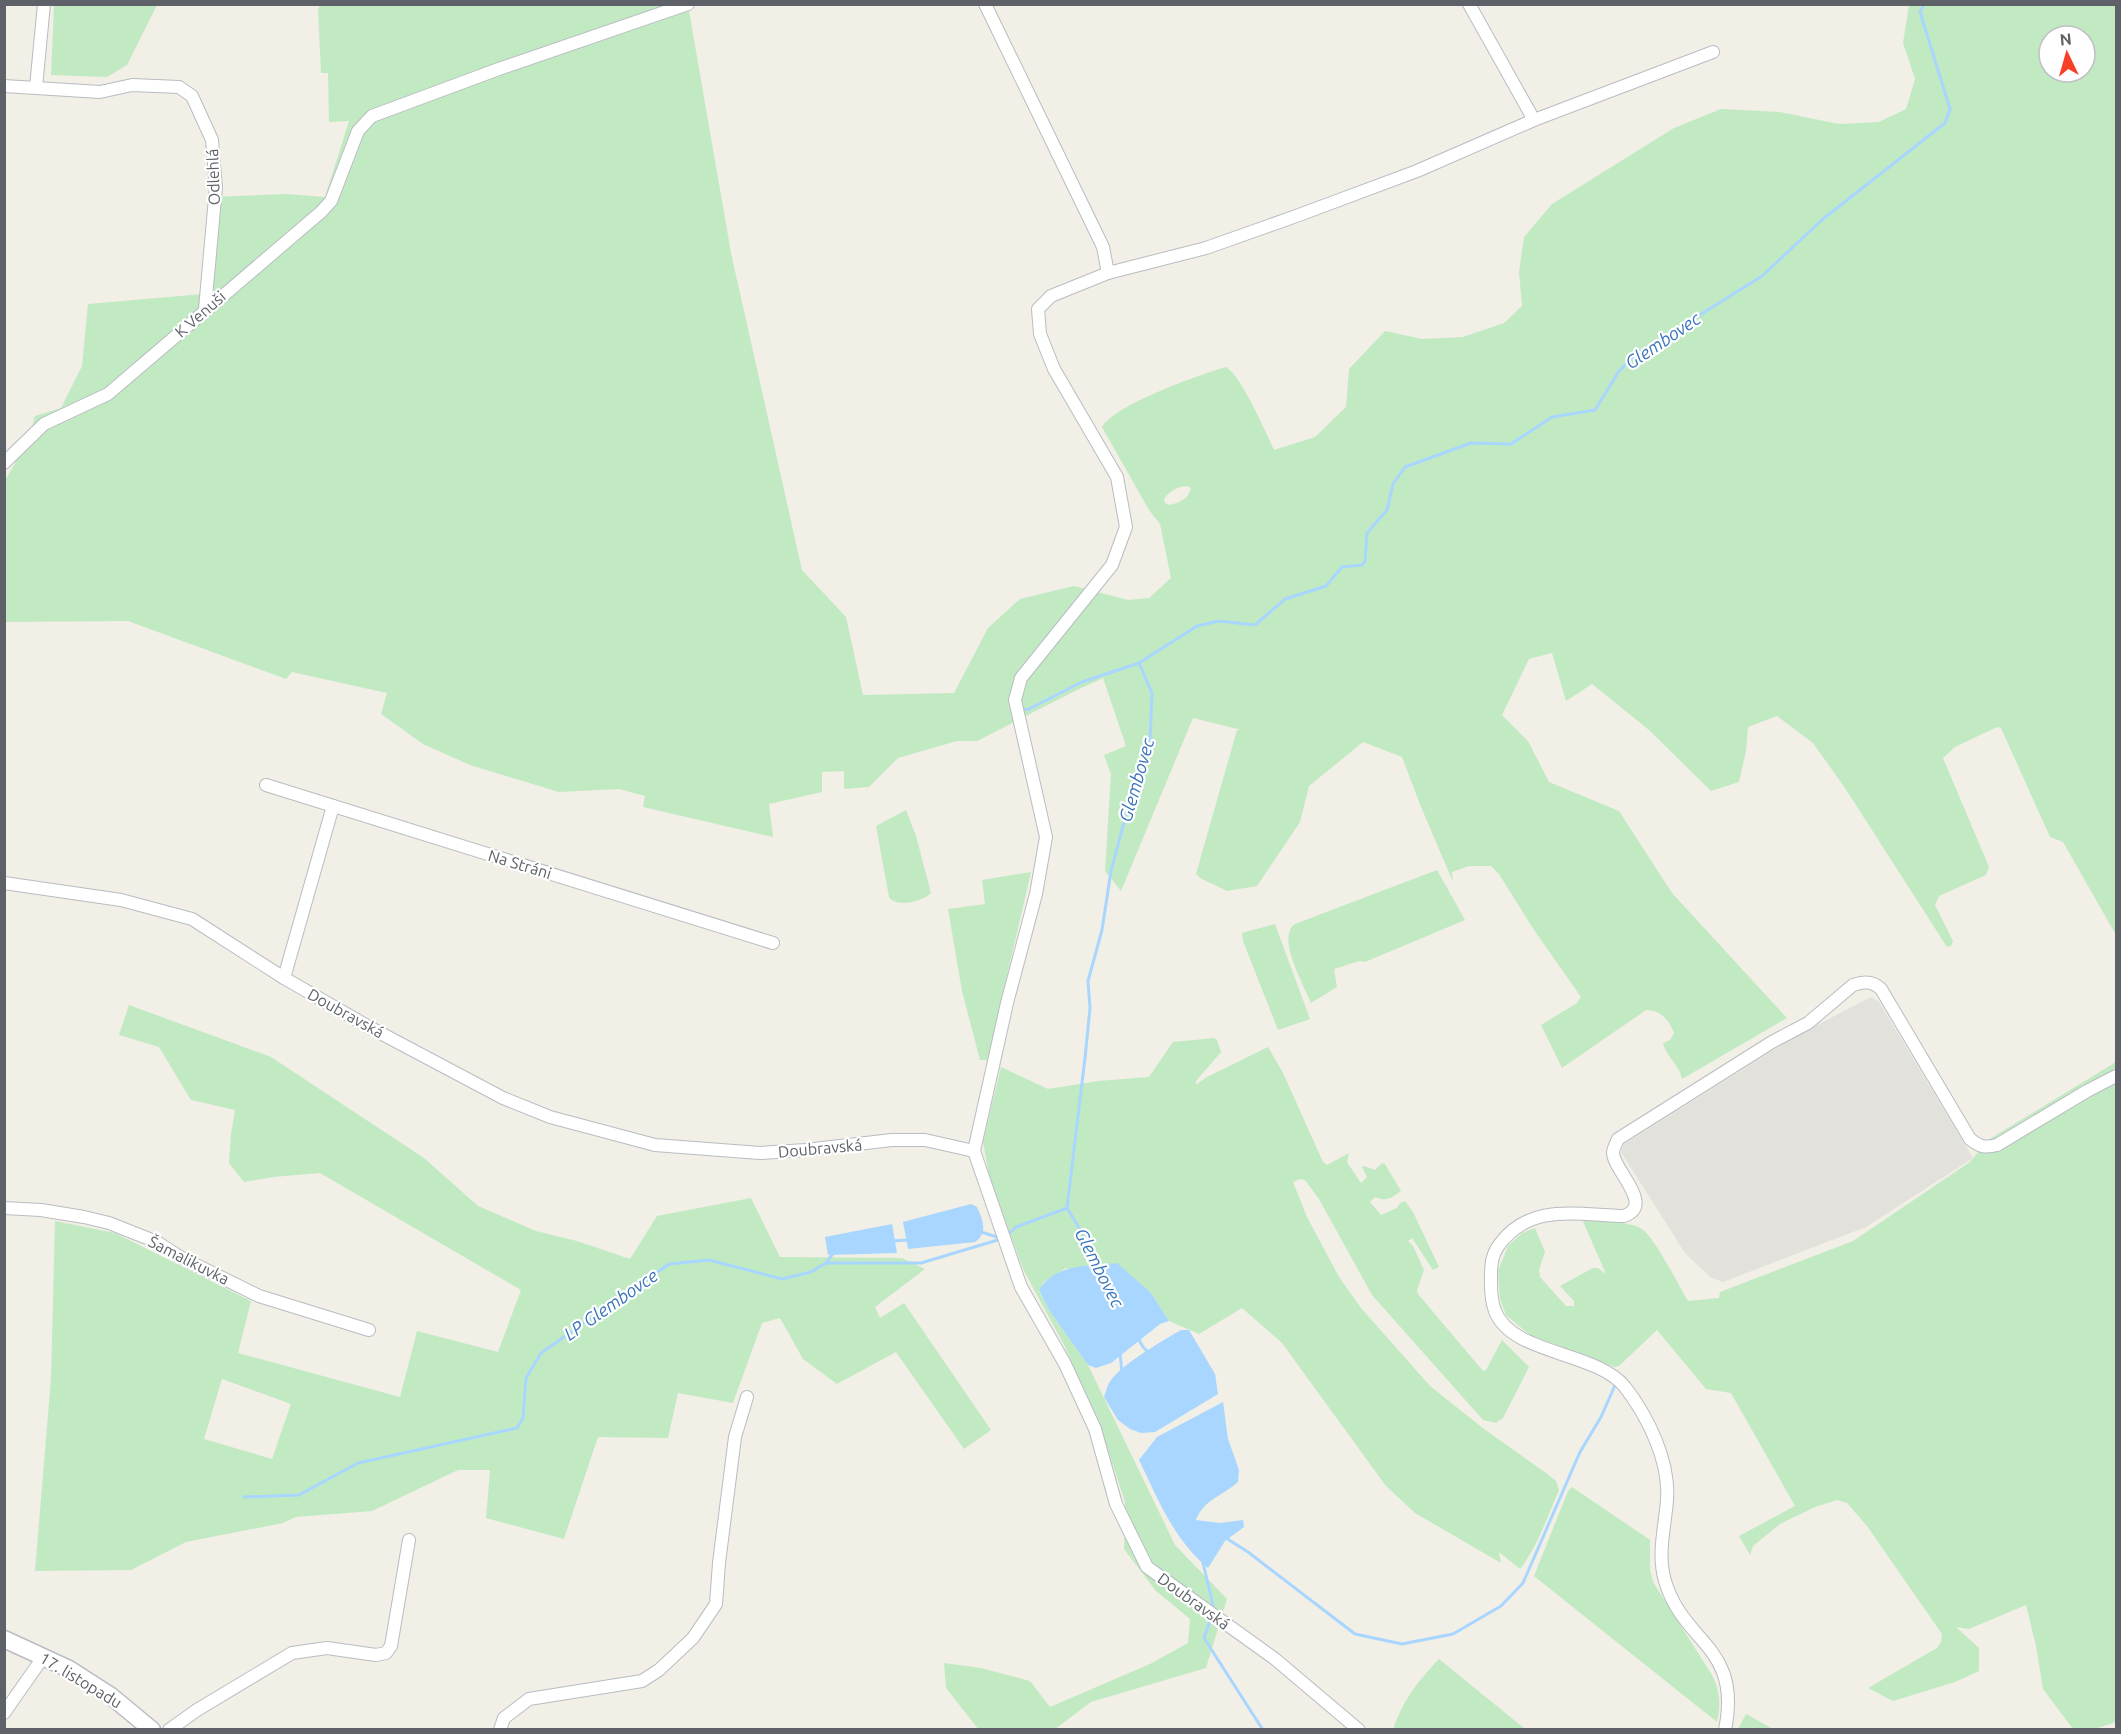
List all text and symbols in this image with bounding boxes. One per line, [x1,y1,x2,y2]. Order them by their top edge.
north arrow [2037,24,2097,84]
text: N [2059,30,2072,49]
street label: Odlehlá [203,149,223,205]
street label: K Venuši [171,287,229,341]
water label: Glembovec [1621,307,1704,373]
water label: Glembovec [1115,735,1158,824]
street label: Na Stráni [486,846,554,882]
street label: Doubravská [305,985,387,1041]
street label: Doubravská [777,1135,863,1161]
water label: Glembovec [1071,1225,1129,1311]
street label: Šamalikuvka [146,1231,233,1288]
water label: LP Glembovce [560,1265,661,1344]
street label: Doubravská [1155,1569,1233,1633]
street label: 17. listopadu [37,1648,125,1712]

